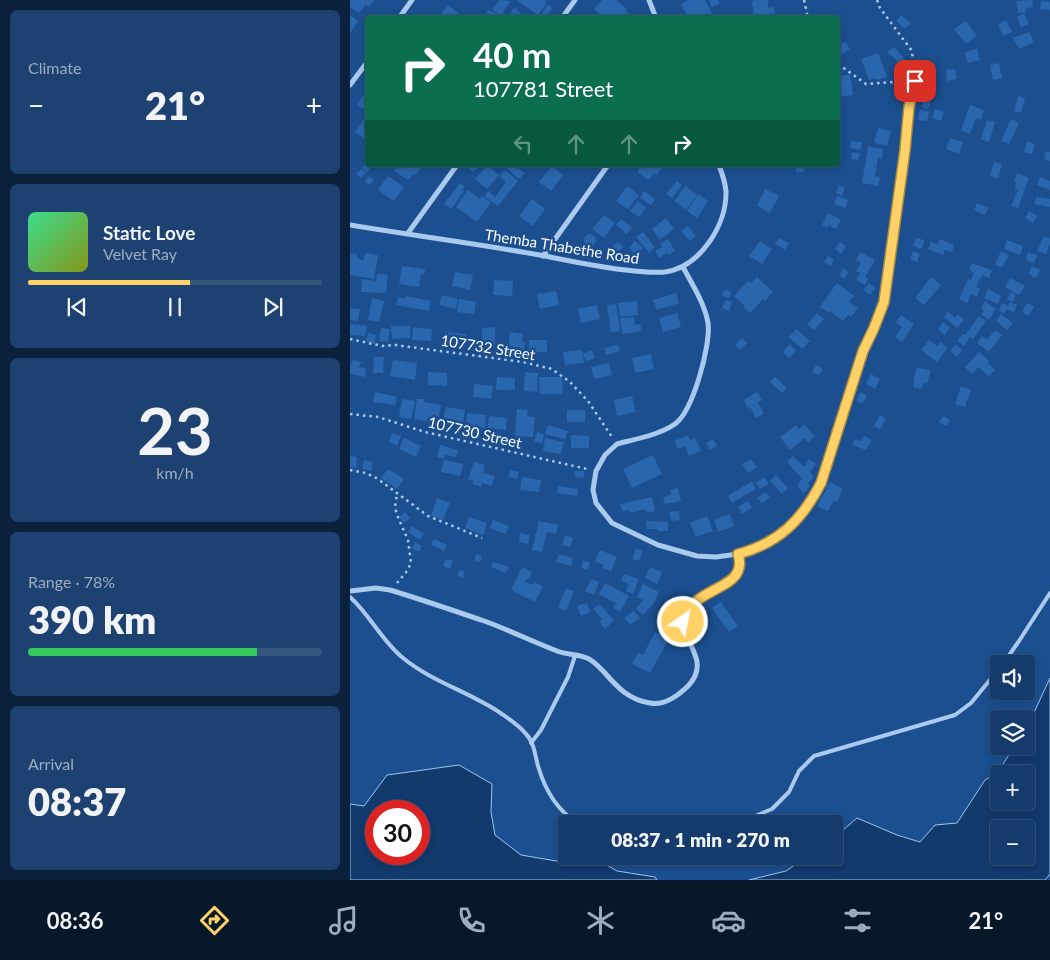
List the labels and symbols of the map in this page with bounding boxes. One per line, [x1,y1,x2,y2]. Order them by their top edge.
pin [894,60,936,102]
street label: Themba Thabethe Road [483,225,641,267]
street label: 107732 Street [439,331,537,363]
street label: 107730 Street [426,412,524,452]
position arrow [656,595,708,647]
speed limit sign: 30 [365,800,430,865]

